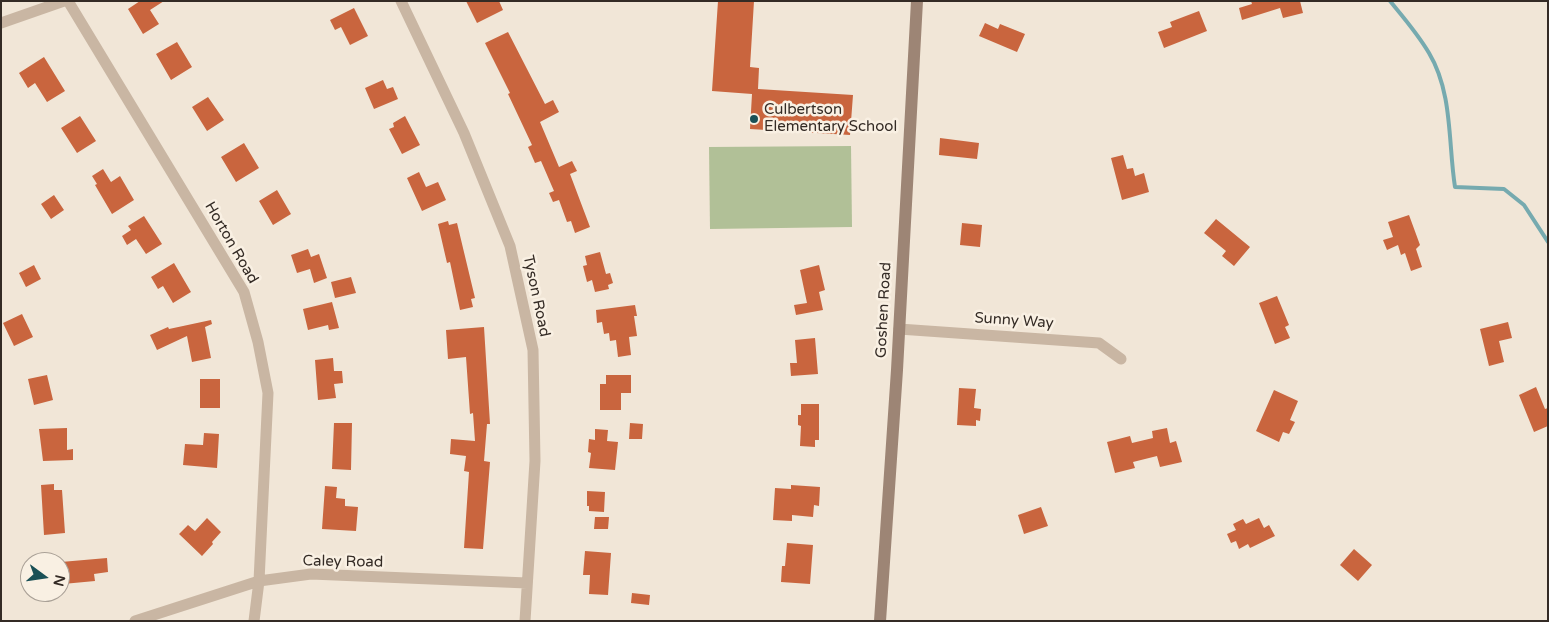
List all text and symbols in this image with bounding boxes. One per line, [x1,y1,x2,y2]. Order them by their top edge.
place label: Culbertson Elementary School [764,101,897,136]
marker: Culbertson Elementary School [748,113,760,125]
street label: Horton Road [200,199,262,287]
street label: Tyson Road [519,253,553,339]
street label: Goshen Road [872,262,896,358]
street label: Sunny Way [974,309,1054,333]
north arrow [20,552,70,602]
street label: Caley Road [303,552,383,572]
text: N [49,573,69,588]

